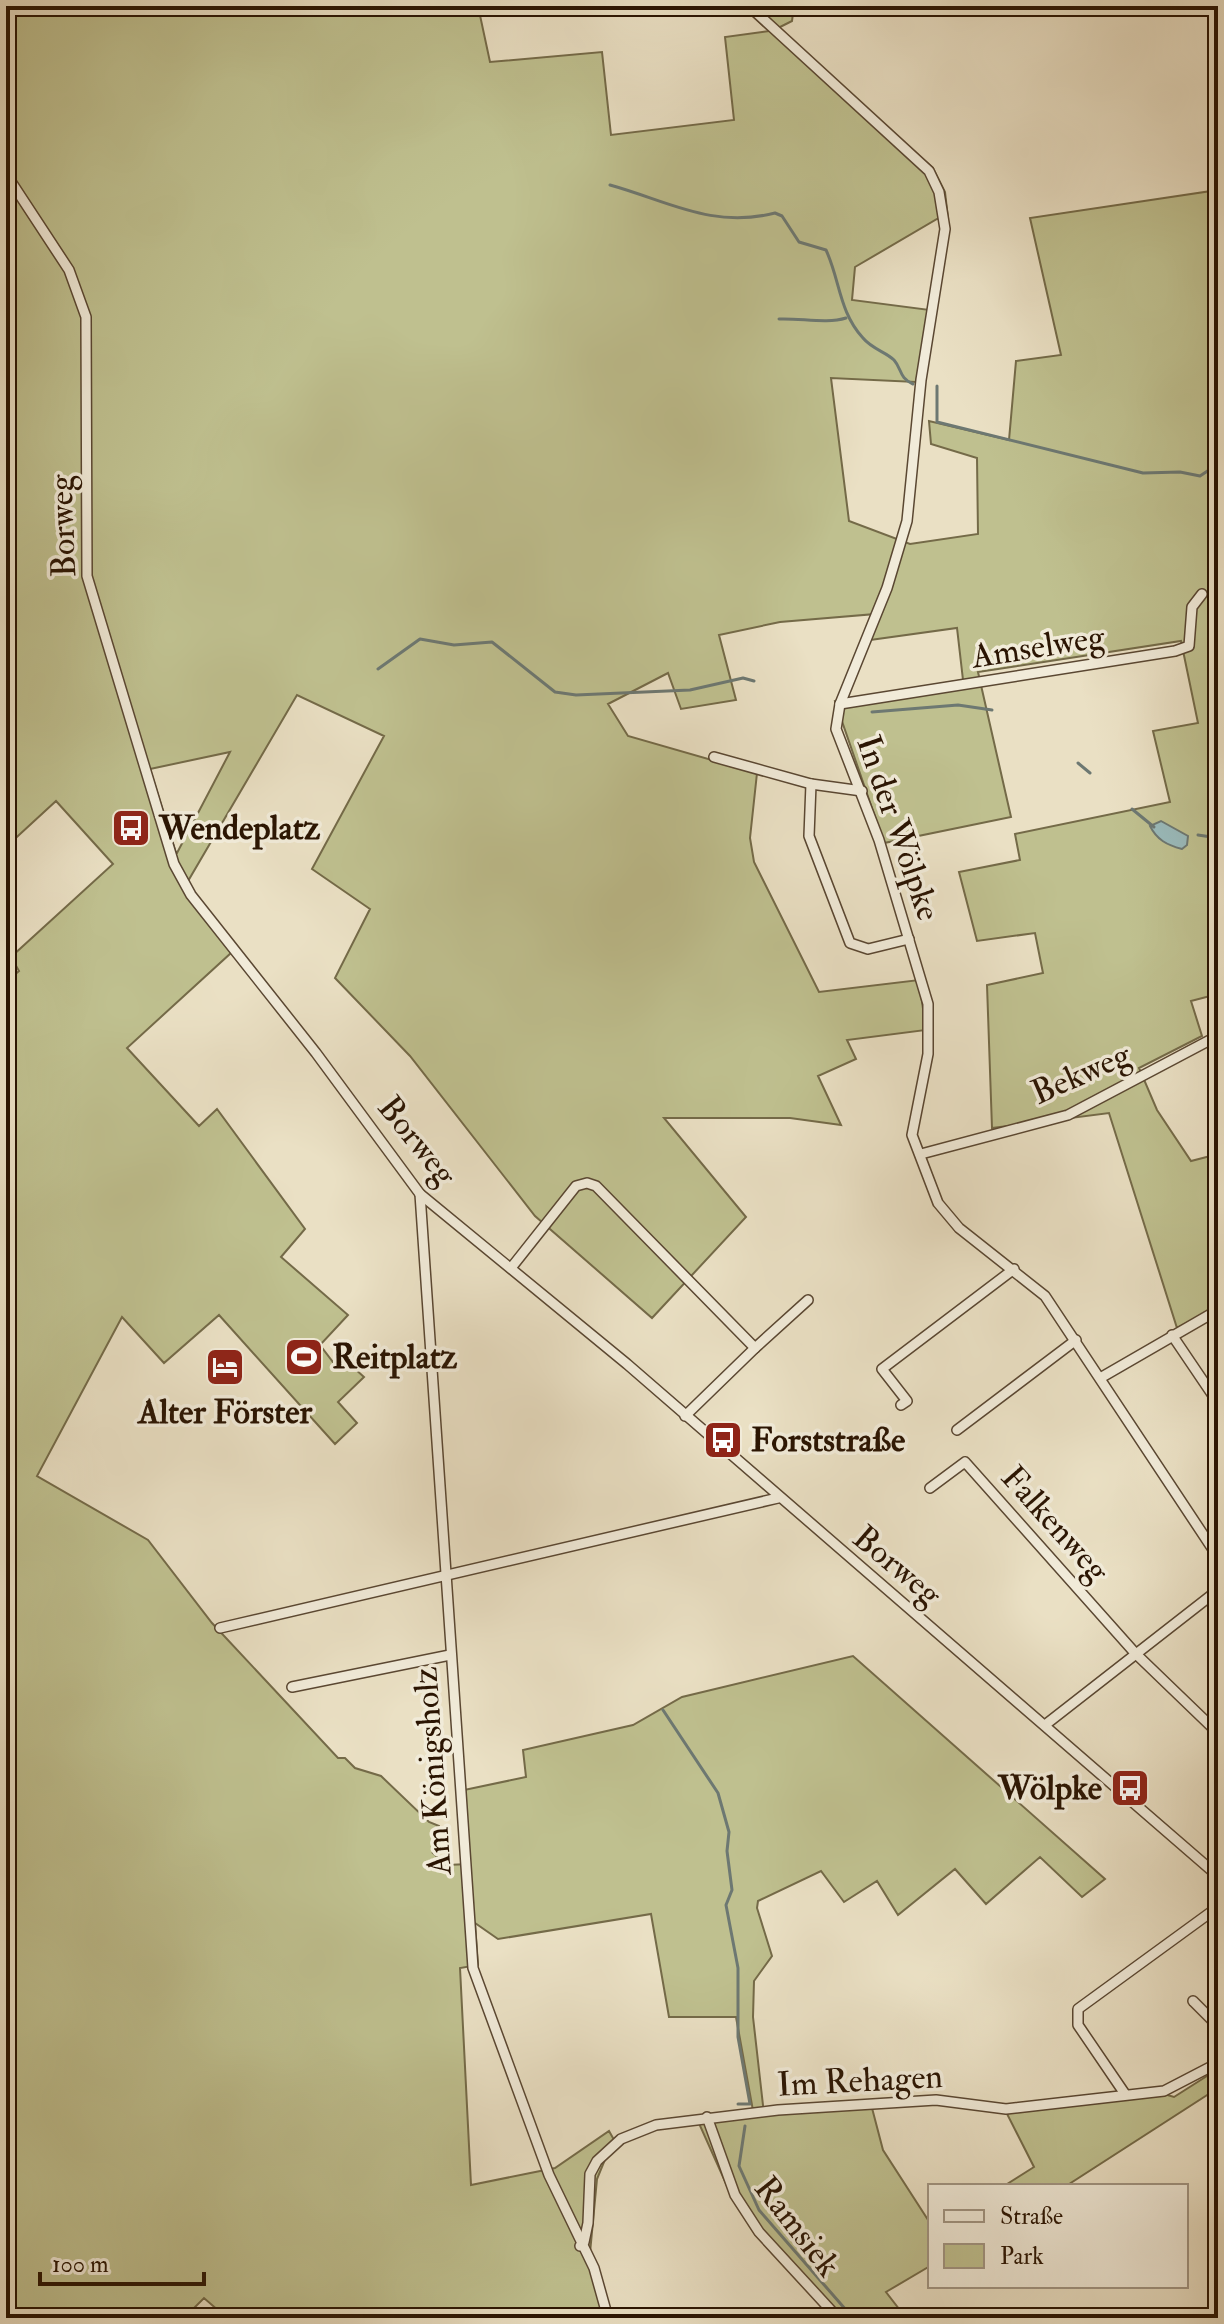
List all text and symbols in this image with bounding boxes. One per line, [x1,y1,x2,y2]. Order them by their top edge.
street label: Borweg [40,473,86,578]
street label: Amselweg [967,615,1109,679]
street label: In der Wölpke [846,730,950,926]
bus stop icon: Wendeplatz [110,807,152,849]
place label: Wendeplatz [158,807,321,850]
street label: Bekweg [1025,1033,1138,1115]
street label: Borweg [368,1087,467,1196]
sports icon: Reitplatz [283,1336,325,1378]
place label: Reitplatz [332,1336,458,1379]
hotel icon: Alter Förster [204,1346,246,1388]
place label: Alter Förster [136,1391,313,1434]
bus stop icon: Forststraße [702,1419,744,1461]
place label: Forststraße [751,1419,906,1462]
street label: Falkenweg [992,1457,1119,1592]
street label: Borweg [844,1516,951,1616]
street label: Am Königsholz [404,1665,462,1878]
place label: Wölpke [997,1767,1103,1810]
bus stop icon: Wölpke [1109,1767,1151,1809]
street label: Im Rehagen [776,2055,944,2107]
street label: Ramsiek [744,2168,850,2286]
legend [928,2184,1188,2288]
text: Straße [1000,2201,1063,2232]
scale bar [40,2236,204,2286]
text: Park [1000,2241,1044,2272]
text: 100 m [52,2249,109,2280]

